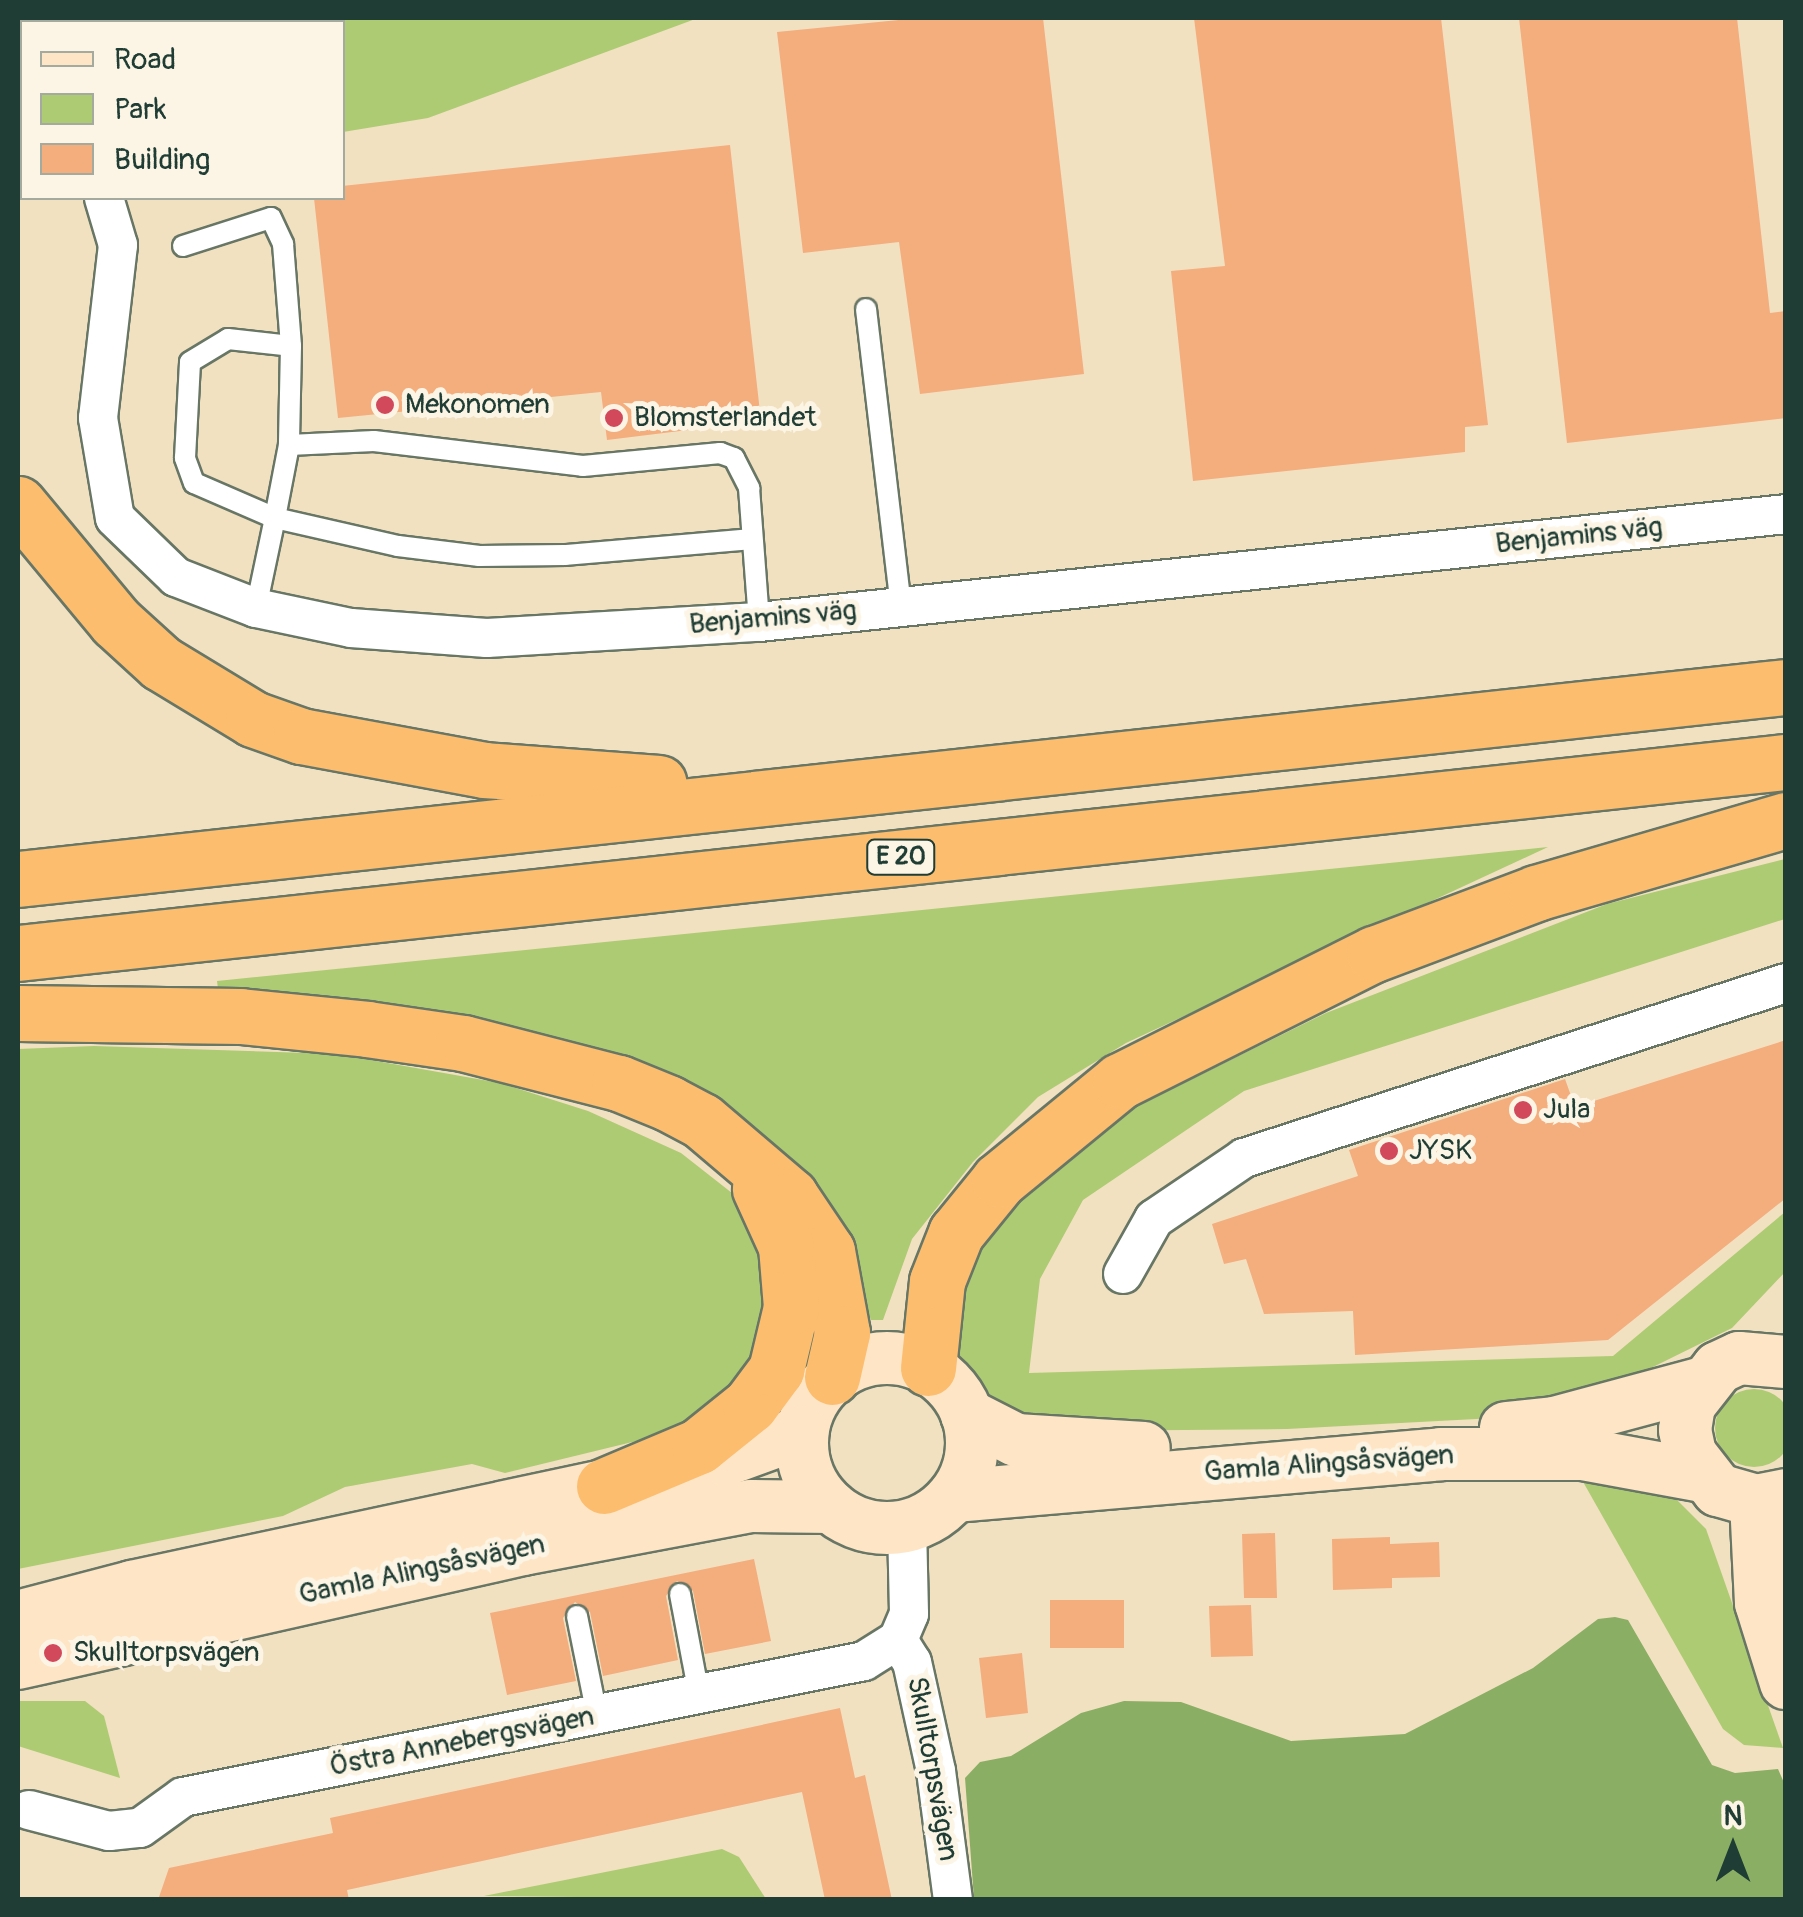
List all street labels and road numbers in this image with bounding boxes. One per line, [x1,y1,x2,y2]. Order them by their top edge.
street label: Benjamins väg [1494,511,1664,561]
street label: Benjamins väg [688,594,858,642]
road number: E 20 [866,837,936,877]
street label: Gamla Alingsåsvägen [1203,1439,1455,1489]
street label: Gamla Alingsåsvägen [296,1528,548,1612]
street label: Skulltorpsvägen [899,1674,965,1864]
street label: Östra Annebergsvägen [327,1700,597,1784]

